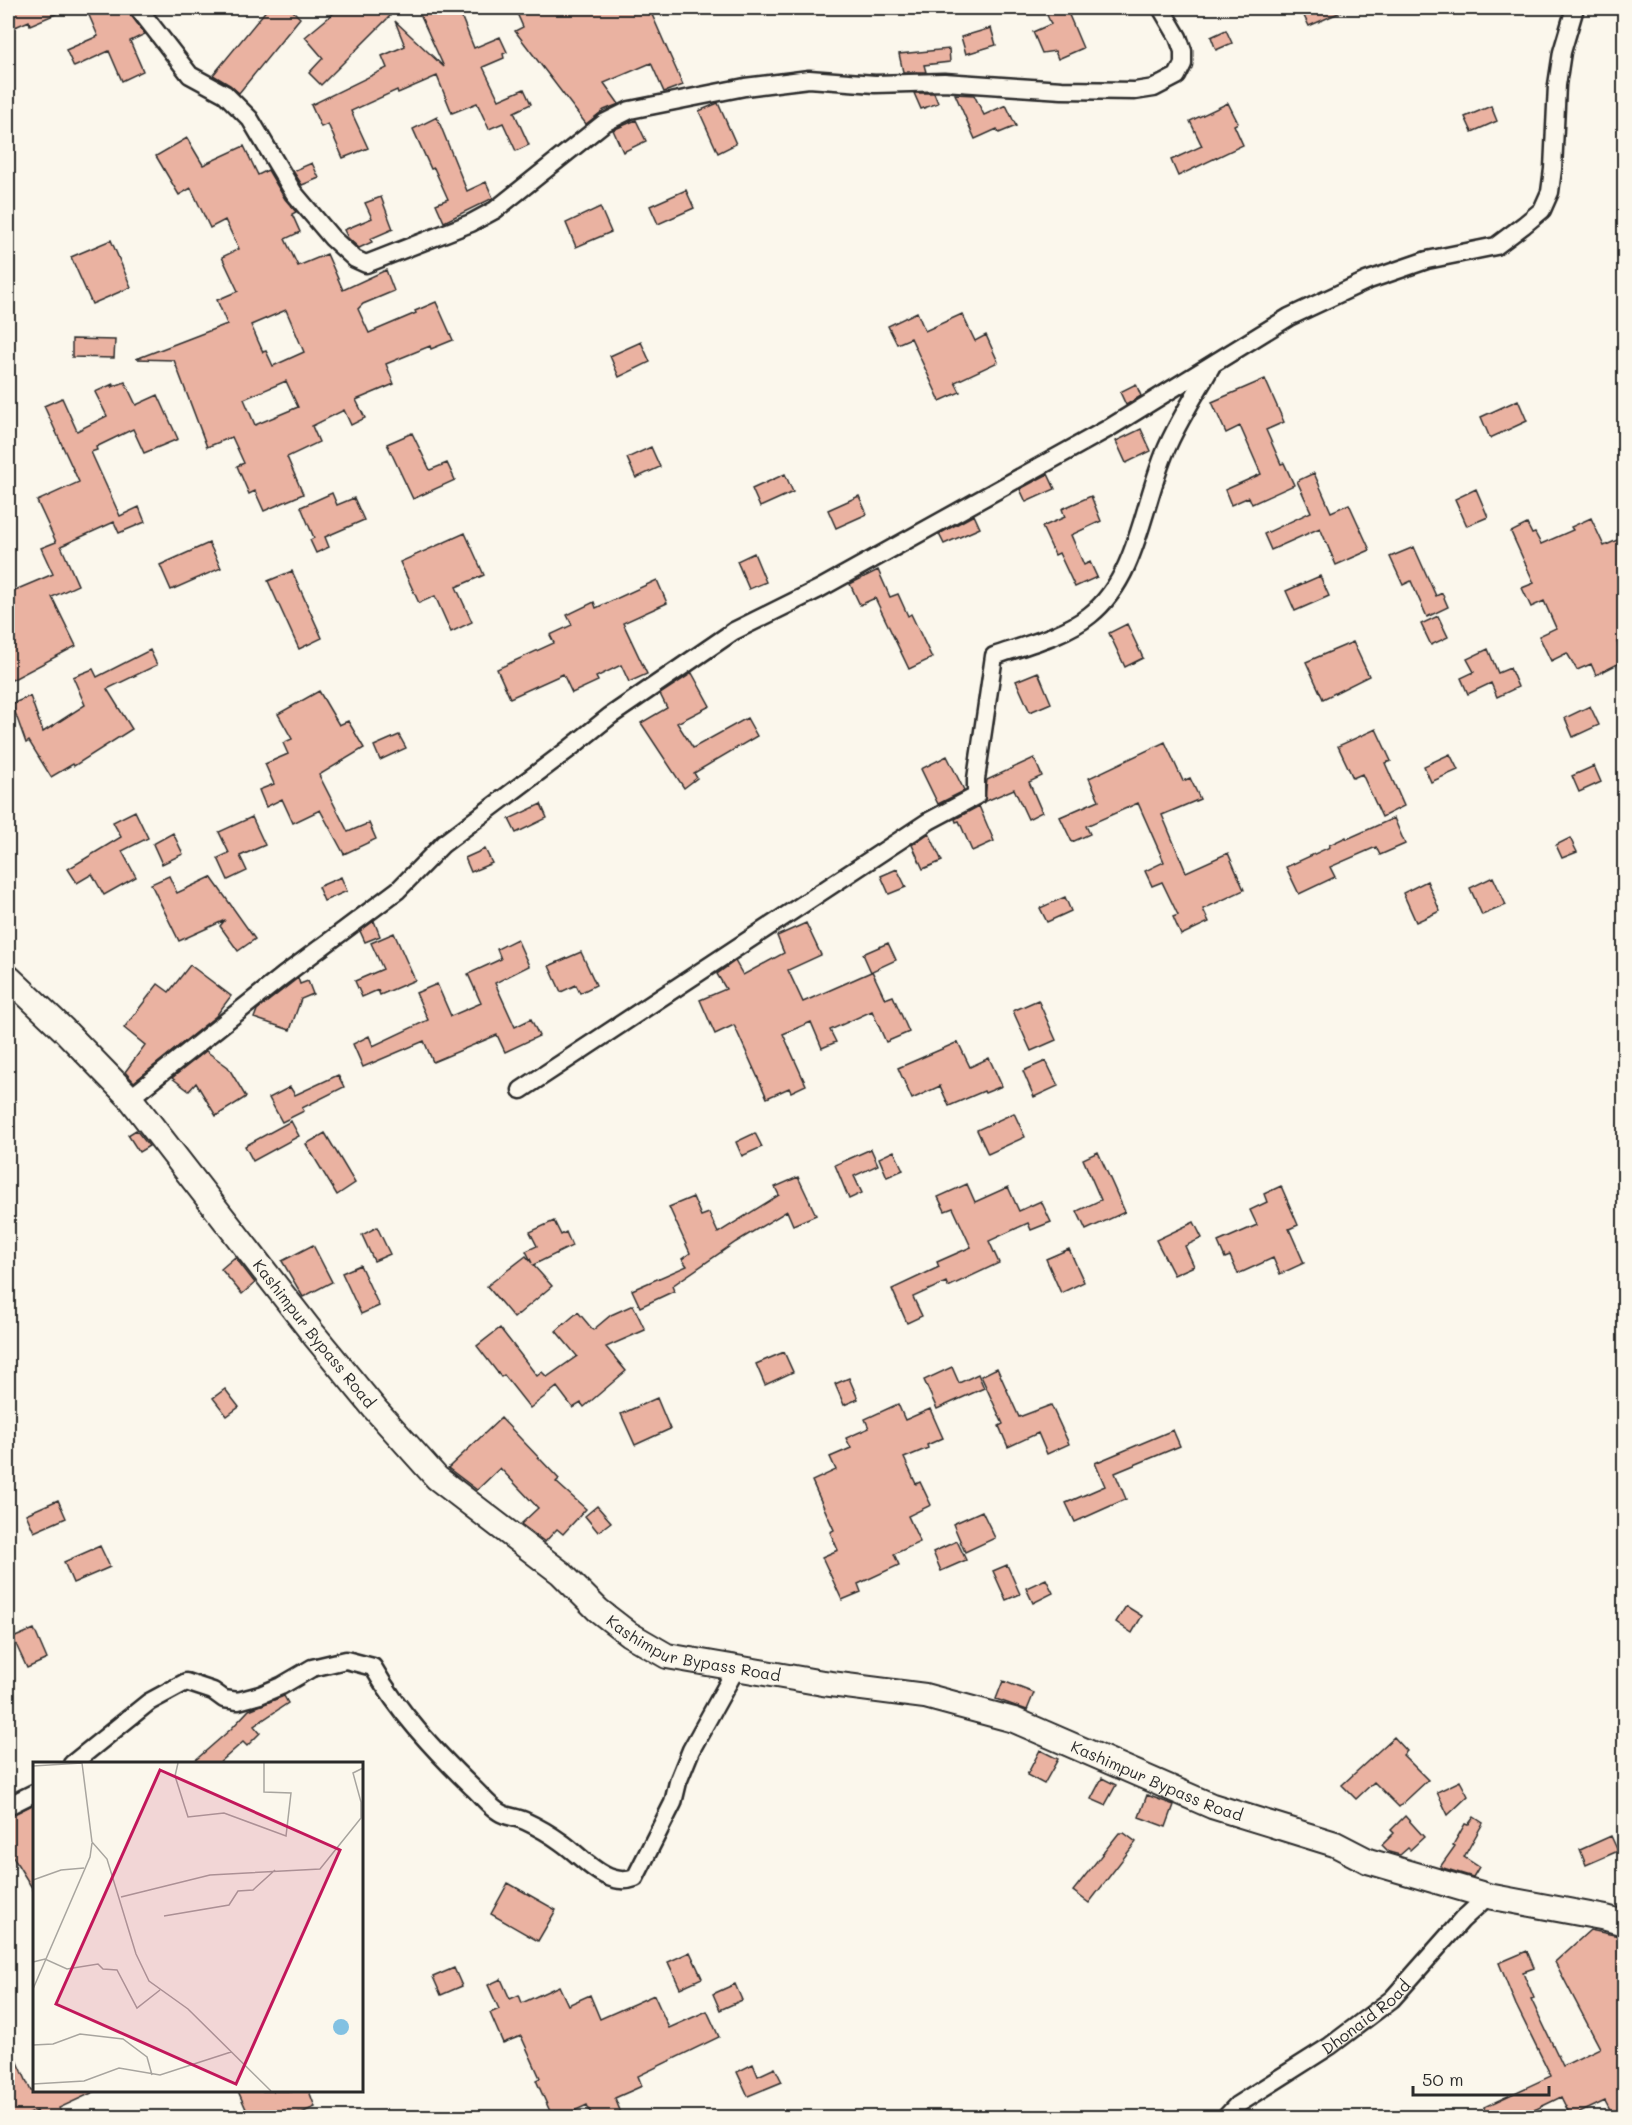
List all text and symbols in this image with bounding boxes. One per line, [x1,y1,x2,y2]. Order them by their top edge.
street label: Kashimpur Bypass Road [249,1255,381,1412]
street label: Kashimpur Bypass Road [603,1610,782,1685]
street label: Kashimpur Bypass Road [1068,1735,1246,1825]
inset map [33,1762,363,2092]
street label: Dhonaid Road [1317,1975,1414,2059]
scale bar [1413,2059,1550,2097]
text: 50 m [1422,2067,1464,2091]

